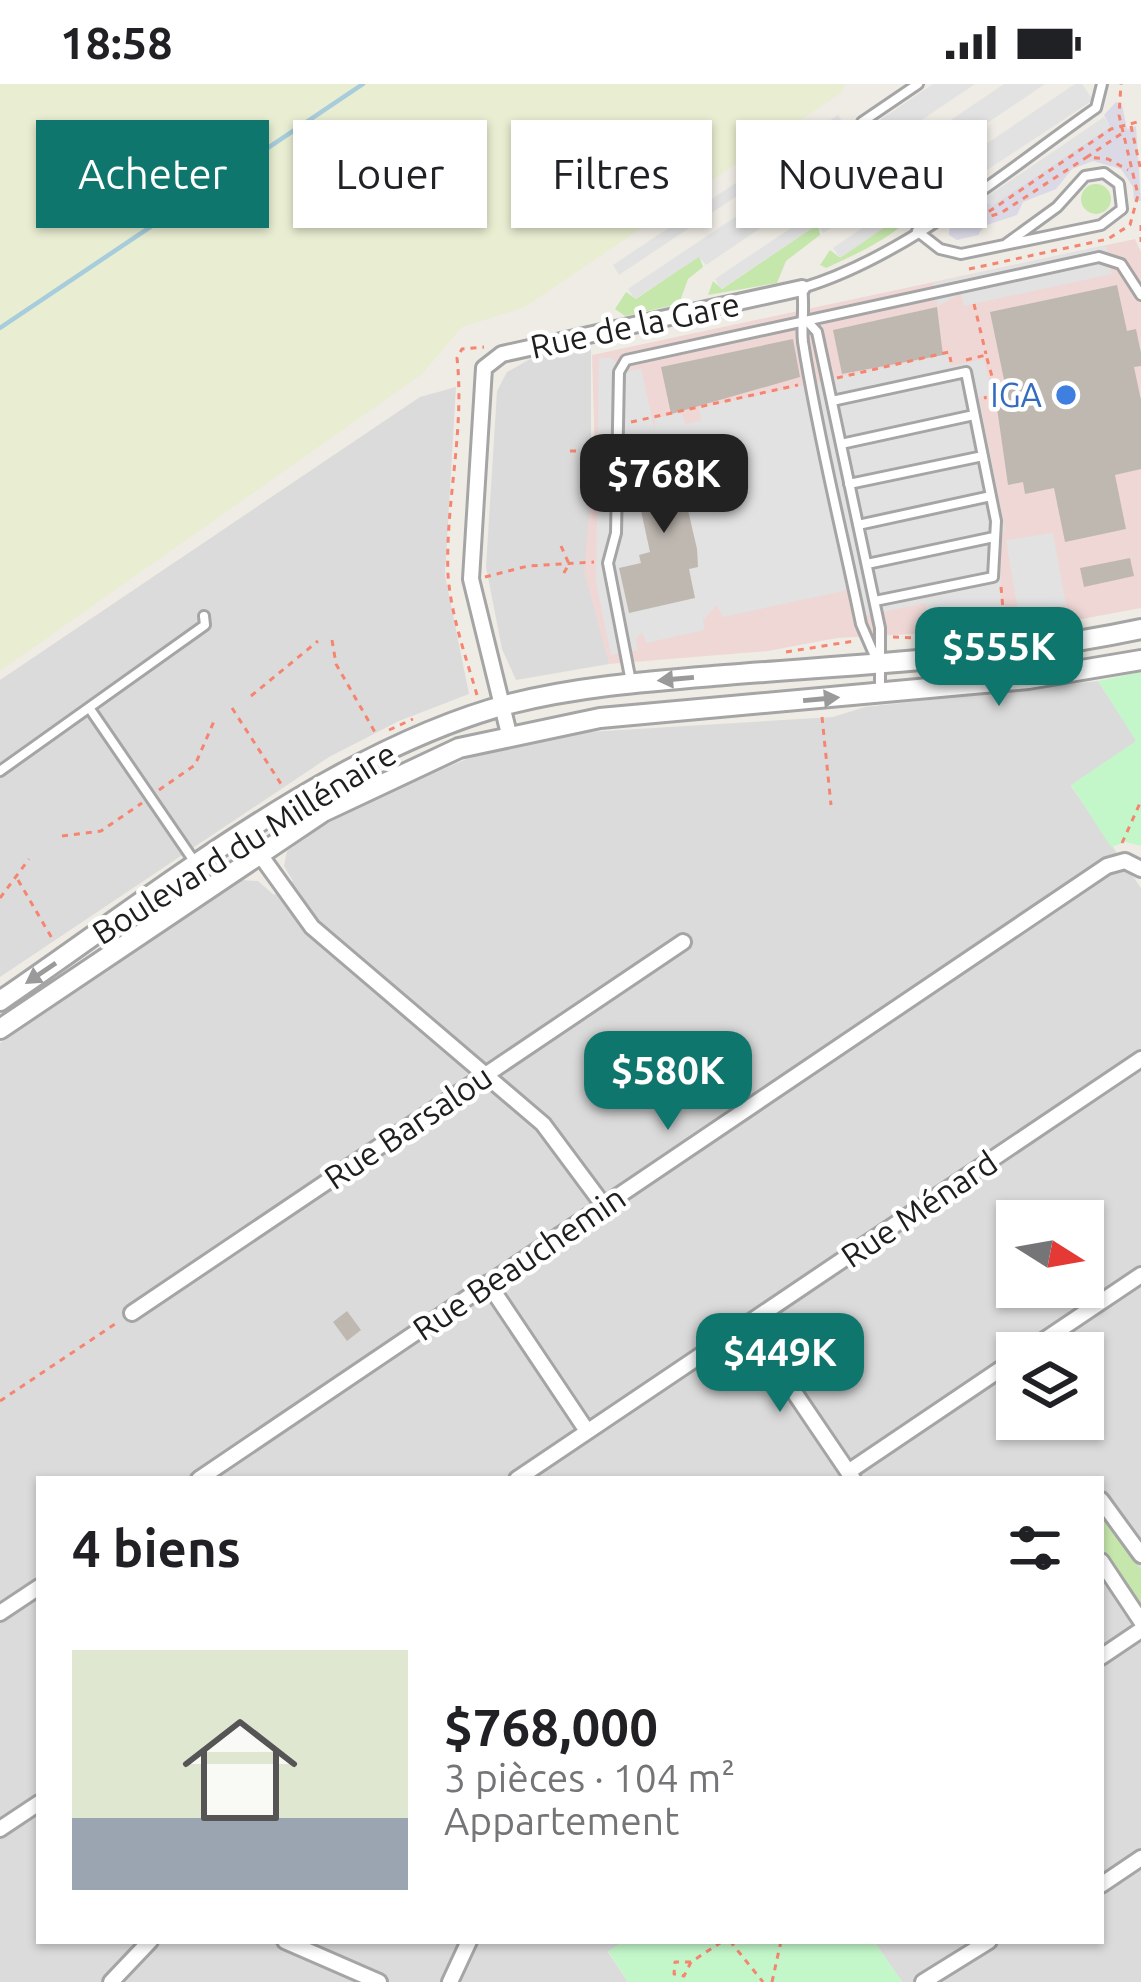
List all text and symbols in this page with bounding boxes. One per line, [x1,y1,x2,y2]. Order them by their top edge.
text: 18:58 [60,17,173,68]
chip: Acheter [36,120,269,228]
chip: Louer [293,120,487,228]
chip: Filtres [511,120,712,228]
chip: Nouveau [736,120,987,228]
street label: Rue de la Gare [527,284,743,365]
place label: IGA [990,376,1043,413]
marker: IGA [1053,382,1079,408]
pin: $768K [580,434,748,536]
text: $768K [607,451,721,494]
pin: $555K [915,607,1083,709]
text: $555K [942,624,1056,667]
one-way arrow [657,670,694,689]
one-way arrow [803,689,840,708]
street label: Boulevard du Millénaire [85,734,402,951]
one-way arrow [24,962,57,984]
pin: $580K [584,1031,752,1133]
text: $580K [611,1048,725,1091]
street label: Rue Barsalou [317,1057,498,1196]
street label: Rue Ménard [834,1143,1004,1274]
street label: Rue Beauchemin [406,1178,632,1347]
north arrow [996,1200,1104,1308]
map controls [996,1200,1104,1440]
pin: $449K [696,1313,864,1415]
text: $449K [723,1330,837,1373]
button: layers [996,1332,1104,1440]
icon: filters [1002,1515,1068,1581]
text: 4 biens [72,1519,241,1577]
icon: home [168,1698,312,1842]
text: $768,000 [444,1698,658,1756]
text: 3 pièces · 104 m² [444,1756,735,1799]
text: Appartement [444,1799,679,1842]

